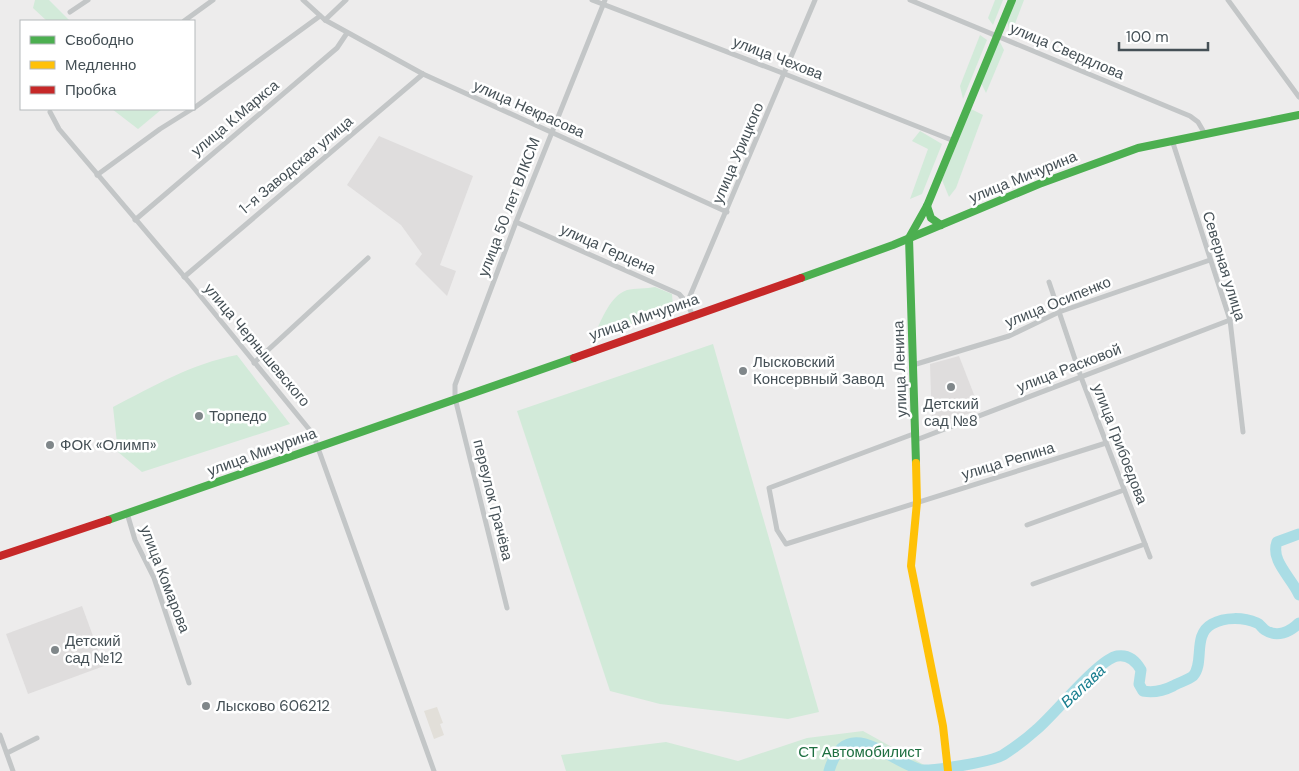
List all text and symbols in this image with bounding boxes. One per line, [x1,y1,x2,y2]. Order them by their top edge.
street label: улица Свердлова [1007,18,1128,84]
legend [20,20,195,110]
scale bar [1119,20,1208,52]
text: 100 m [1126,27,1169,47]
text: Свободно [65,30,134,50]
street label: улица Чехова [730,32,827,85]
text: Медленно [65,55,136,75]
street label: улица К.Маркса [187,75,284,161]
street label: улица Некрасова [470,75,588,143]
text: Пробка [65,80,117,100]
street label: улица Урицкого [708,99,768,207]
street label: 1-я Заводская улица [235,111,358,219]
street label: улица 50 лет ВЛКСМ [473,135,545,279]
street label: улица Мичурина [966,146,1080,208]
street label: Северная улица [1198,209,1250,324]
street label: улица Герцена [557,219,659,279]
street label: улица Осипенко [1002,272,1114,332]
street label: улица Чернышевского [199,279,315,411]
street label: улица Мичурина [587,289,702,345]
street label: улица Ленина [888,320,912,418]
street label: улица Расковой [1014,339,1124,397]
place label: Лысковский Консервный Завод [753,352,884,389]
marker: Лысковский Консервный Завод [737,365,749,377]
marker: Детский сад №8 [945,381,957,393]
street label: улица Грибоедова [1088,381,1152,508]
place label: Детский сад №8 [923,394,979,431]
place label: Торпедо [209,406,267,426]
marker: Торпедо [193,410,205,422]
street label: улица Мичурина [205,423,320,481]
place label: ФОК «Олимп» [60,435,157,455]
street label: переулок Грачёва [468,437,518,563]
street label: улица Репина [959,437,1057,485]
marker: ФОК «Олимп» [44,439,56,451]
street label: улица Комарова [135,522,195,636]
place label: Детский сад №12 [65,631,123,668]
marker: Детский сад №12 [49,644,61,656]
water label: Валава [1056,660,1110,712]
place label: Лысково 606212 [216,696,330,716]
marker: Лысково 606212 [200,700,212,712]
park label: СТ Автомобилист [798,742,922,762]

